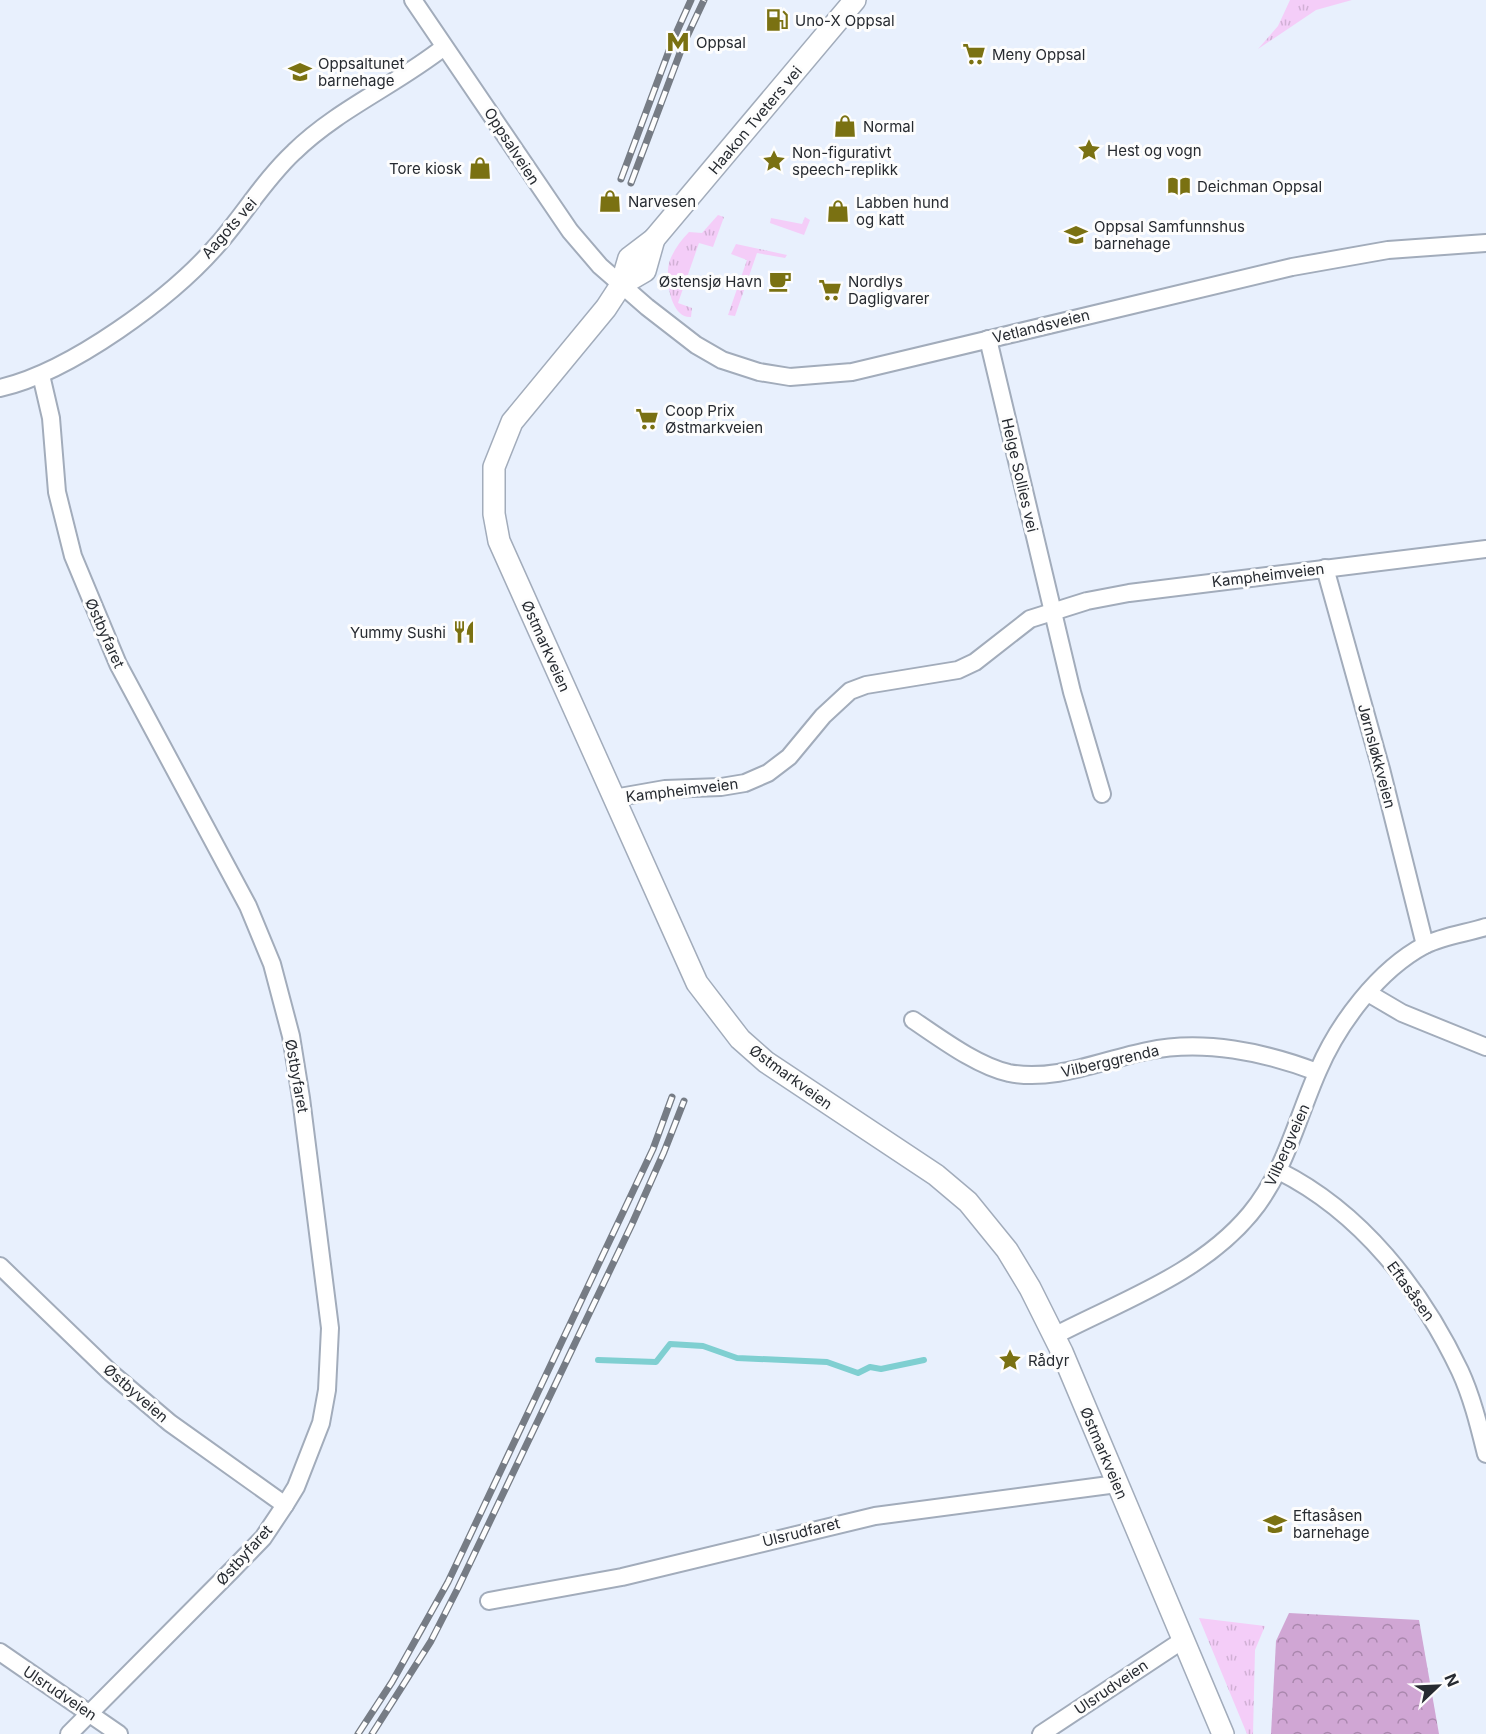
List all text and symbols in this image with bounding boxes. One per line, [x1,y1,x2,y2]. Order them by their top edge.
fuel station icon: Uno-X Oppsal [764,7,790,33]
place label: Uno-X Oppsal [795,11,895,30]
metro station icon: Oppsal [665,29,691,55]
place label: Oppsal [696,33,746,52]
supermarket icon: Meny Oppsal [961,41,987,67]
place label: Meny Oppsal [992,45,1085,64]
place label: Oppsaltunet barnehage [318,54,404,90]
school or university icon: Oppsaltunet barnehage [287,59,313,85]
street label: Haakon Tveters vei [704,62,806,178]
street label: Oppsalveien [480,104,544,188]
shop icon: Normal [832,113,858,139]
place label: Normal [863,117,914,136]
place icon: Hest og vogn [1076,137,1102,163]
place label: Hest og vogn [1107,141,1202,160]
place label: Non-figurativt speech-replikk [792,143,899,179]
place icon: Non-figurativt speech-replikk [761,148,787,174]
shop icon: Tore kiosk [467,155,493,181]
place label: Tore kiosk [389,159,463,178]
library icon: Deichman Oppsal [1166,173,1192,199]
place label: Deichman Oppsal [1197,177,1322,196]
shop icon: Narvesen [597,188,623,214]
place label: Narvesen [628,192,696,211]
place label: Labben hund og katt [856,193,949,229]
street label: Aagots vei [197,194,261,262]
shop icon: Labben hund og katt [825,198,851,224]
place label: Oppsal Samfunnshus barnehage [1094,217,1245,253]
school or university icon: Oppsal Samfunnshus barnehage [1063,222,1089,248]
cafe icon: Østensjø Havn [767,268,793,294]
place label: Østensjø Havn [659,272,762,291]
place label: Nordlys Dagligvarer [848,272,930,308]
supermarket icon: Nordlys Dagligvarer [817,277,843,303]
street label: Vetlandsveien [990,305,1092,347]
place label: Coop Prix Østmarkveien [665,401,763,437]
supermarket icon: Coop Prix Østmarkveien [634,406,660,432]
street label: Helge Sollies vei [998,416,1042,534]
street label: Kampheimveien [1211,559,1325,591]
street label: Østbyfaret [81,595,129,671]
street label: Østmarkveien [517,597,575,695]
restaurant icon: Yummy Sushi [451,619,477,645]
place label: Yummy Sushi [350,623,446,642]
street label: Jørnsløkkveien [1354,702,1400,810]
street label: Kampheimveien [625,774,739,806]
street label: Østbyfaret [281,1038,313,1114]
street label: Østmarkveien [746,1040,836,1114]
street label: Vilberggrenda [1059,1040,1161,1082]
street label: Vilbergveien [1260,1101,1314,1189]
street label: Eftasåsen [1383,1257,1439,1325]
place icon: Rådyr [997,1347,1023,1373]
place label: Rådyr [1028,1351,1070,1370]
street label: Østbyveien [100,1360,172,1426]
street label: Østmarkveien [1076,1404,1132,1502]
place label: Eftasåsen barnehage [1293,1506,1369,1542]
school or university icon: Eftasåsen barnehage [1262,1511,1288,1537]
street label: Ulsrudfaret [760,1513,842,1551]
street label: Østbyfaret [212,1521,276,1589]
street label: Ulsrudveien [1071,1655,1151,1719]
north arrow [1408,1656,1468,1716]
street label: Ulsrudveien [20,1661,100,1725]
text: N [1440,1671,1463,1690]

